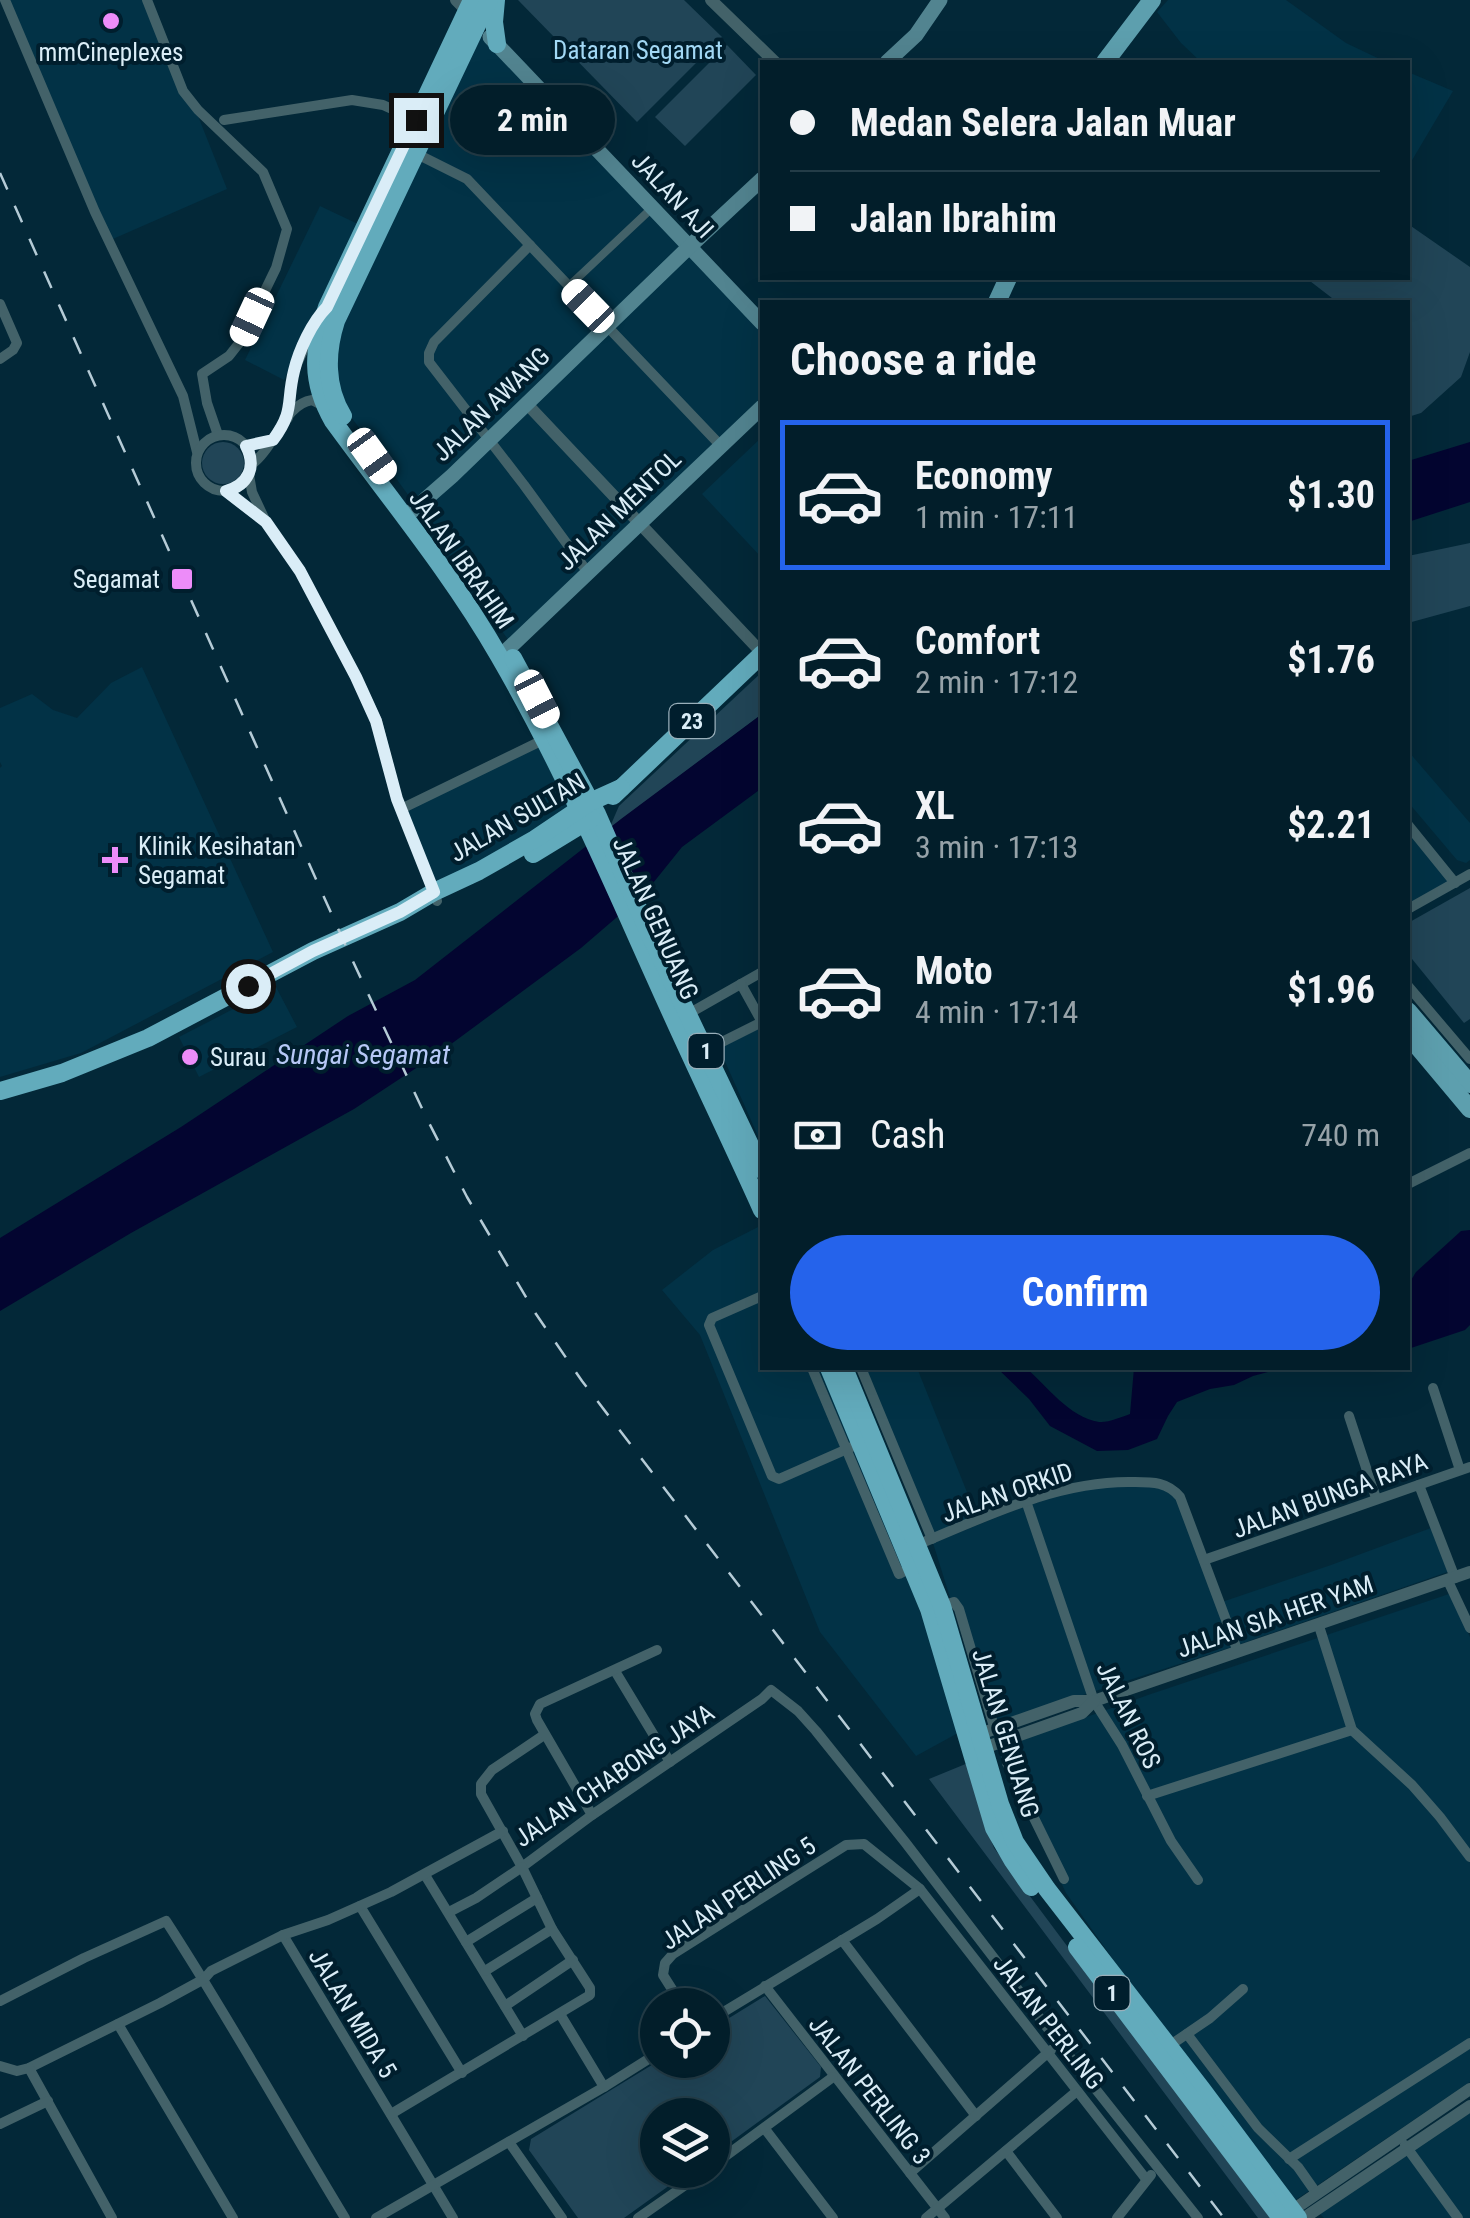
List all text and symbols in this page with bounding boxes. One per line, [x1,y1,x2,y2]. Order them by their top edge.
marker: mmCineplexes [100,10,122,32]
park label: Dataran Segamat [553,36,723,65]
place label: mmCineplexes [38,38,184,67]
callout: 2 min [451,85,616,155]
route end [394,98,439,143]
text: 2 min [497,101,568,139]
text: Medan Selera Jalan Muar [850,101,1236,145]
street label: JALAN AJI [626,146,720,244]
text: Jalan Ibrahim [850,197,1057,241]
car [556,274,620,338]
car [226,283,278,351]
text: Choose a ride [790,333,1037,386]
street label: JALAN AWANG [427,342,556,467]
car [342,423,402,489]
street label: JALAN MENTOL [552,444,687,576]
icon: car [795,450,885,540]
text: Economy [915,454,1052,498]
text: $1.30 [1287,473,1375,517]
street label: JALAN IBRAHIM [403,485,520,634]
text: 1 min · 17:11 [915,498,1078,536]
place label: Segamat [73,565,160,594]
marker: Segamat [169,566,195,592]
icon: car [795,615,885,705]
text: Comfort [915,619,1040,663]
text: $1.76 [1287,638,1375,682]
text: 2 min · 17:12 [915,663,1078,701]
car [510,665,564,733]
road number: 23 [670,704,714,738]
street label: JALAN SULTAN [444,767,590,868]
icon: car [795,780,885,870]
text: XL [915,784,954,828]
text: $2.21 [1287,803,1375,847]
text: 3 min · 17:13 [915,828,1078,866]
place label: Klinik Kesihatan Segamat [138,832,296,890]
street label: JALAN GENUANG [607,832,704,1004]
marker: Klinik Kesihatan Segamat [102,847,128,873]
icon: car [795,945,885,1035]
text: Moto [915,949,993,993]
route start [226,964,271,1009]
text: $1.96 [1287,968,1375,1012]
text: 4 min · 17:14 [915,993,1078,1031]
road number: 1 [688,1034,724,1068]
water label: Sungai Segamat [276,1038,451,1071]
place label: Surau [210,1043,266,1072]
marker: Surau [179,1046,201,1068]
icon: cash [790,1108,845,1163]
text: Cash [870,1113,945,1157]
text: 740 m [1301,1116,1380,1154]
button: Confirm [790,1235,1380,1350]
street label: JALAN BUNGA RAYA [1229,1447,1431,1544]
street label: JALAN ORKID [938,1457,1076,1528]
street label: JALAN SIA HER YAM [1173,1569,1377,1664]
street label: JALAN GENUANG [966,1645,1045,1821]
street label: JALAN ROS [1090,1657,1167,1773]
street label: JALAN CHABONG JAYA [509,1698,720,1853]
street label: JALAN PERLING 5 [656,1831,821,1956]
street label: JALAN MIDA 5 [303,1943,403,2083]
street label: JALAN PERLING [987,1950,1110,2095]
road number: 1 [1094,1976,1130,2010]
map controls [640,1988,730,2188]
button: locate [640,1988,730,2078]
street label: JALAN PERLING 3 [803,2010,936,2170]
button: layers [640,2098,730,2188]

